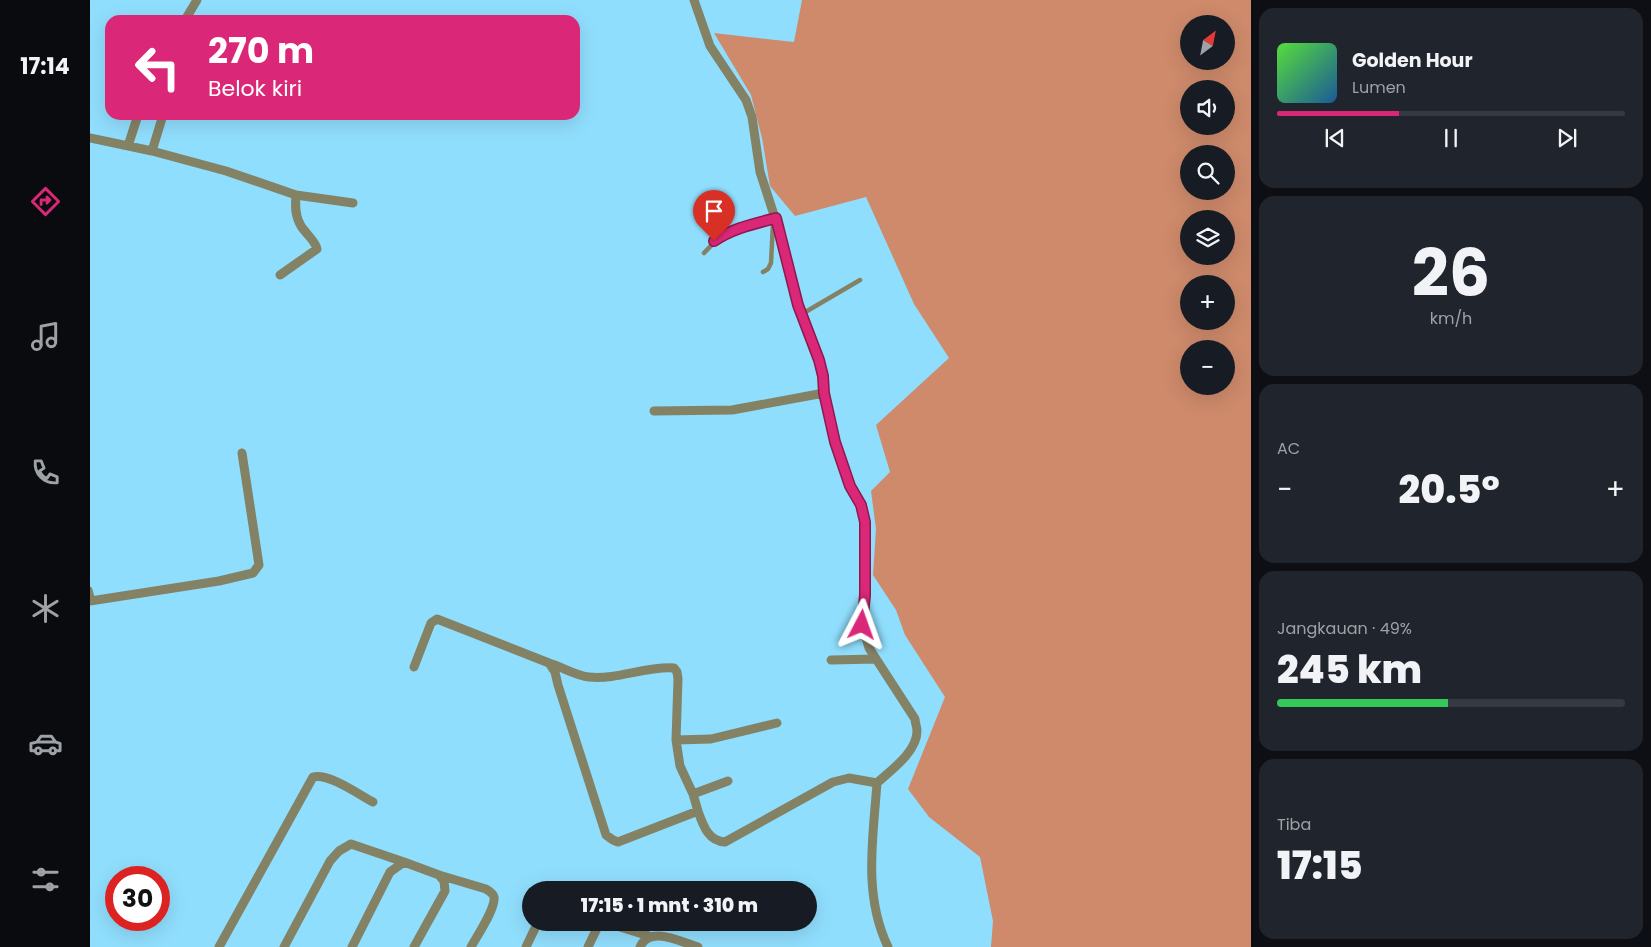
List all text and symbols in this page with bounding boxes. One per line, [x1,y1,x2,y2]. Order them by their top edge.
north arrow [1180,15,1235,70]
map controls [1180,15,1235,395]
text: 270 m [208,26,314,75]
icon: left [125,35,190,100]
text: Golden Hour [1352,47,1473,74]
text: 17:14 [20,51,70,82]
text: Belok kiri [208,73,302,104]
text: Lumen [1352,76,1406,99]
button: sound [1180,80,1235,135]
icon: previous [1321,124,1349,152]
icon: pause [1437,124,1465,152]
icon: next [1553,124,1581,152]
button: search [1180,145,1235,200]
icon: directions [28,184,63,219]
pin [693,190,735,241]
icon: arrive [700,197,728,225]
button: layers [1180,210,1235,265]
text: 26 [1412,228,1490,319]
button: + [1180,275,1235,330]
text: km/h [1430,307,1472,330]
icon: music [28,319,63,354]
button: − [1180,340,1235,395]
text: AC [1277,437,1300,460]
icon: phone [28,455,63,490]
text: 20.5° [1399,463,1500,516]
text: − [1277,470,1292,509]
text: + [1606,470,1625,509]
icon: climate [28,591,63,626]
position arrow [835,598,887,650]
text: Jangkauan · 49% [1277,617,1412,640]
text: 245 km [1277,643,1422,696]
icon: car [28,726,63,761]
text: Tiba [1277,813,1311,836]
text: 17:15 [1277,839,1363,892]
icon: filters [28,862,63,897]
speed limit sign: 30 [105,866,170,931]
text: 17:15 · 1 mnt · 310 m [581,892,758,919]

